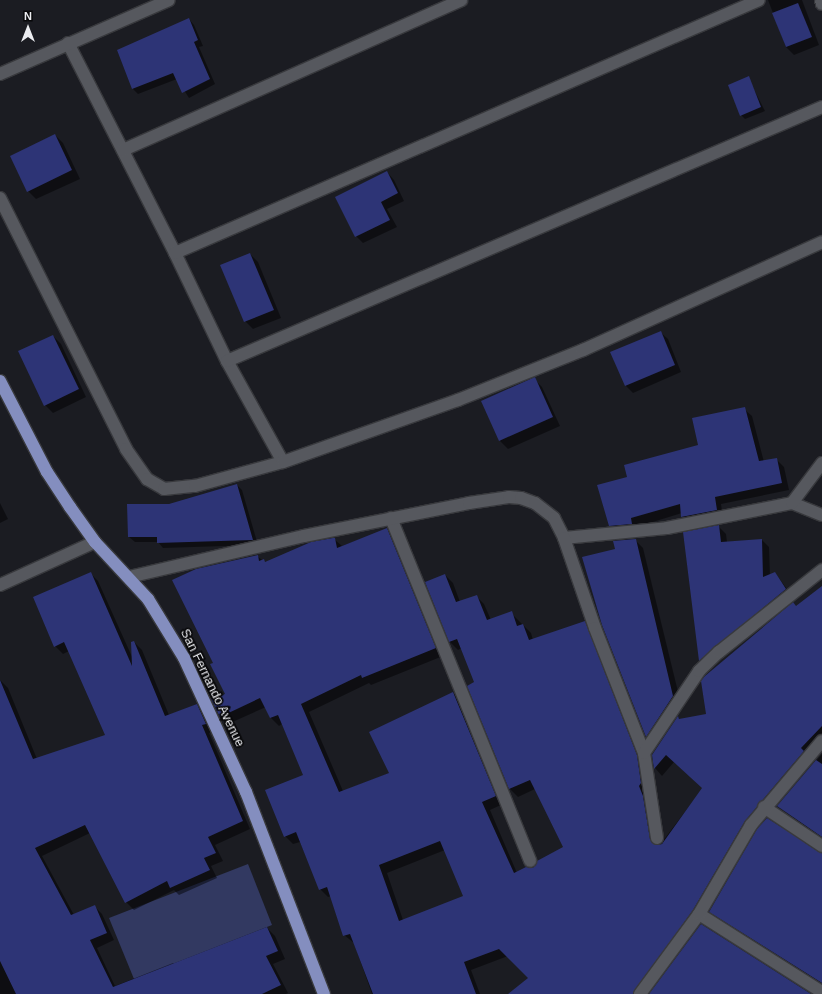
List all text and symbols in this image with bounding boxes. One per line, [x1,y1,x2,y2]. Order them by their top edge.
north arrow [8,8,48,48]
text: N [24,10,32,22]
street label: San Fernando Avenue [177,626,247,750]

